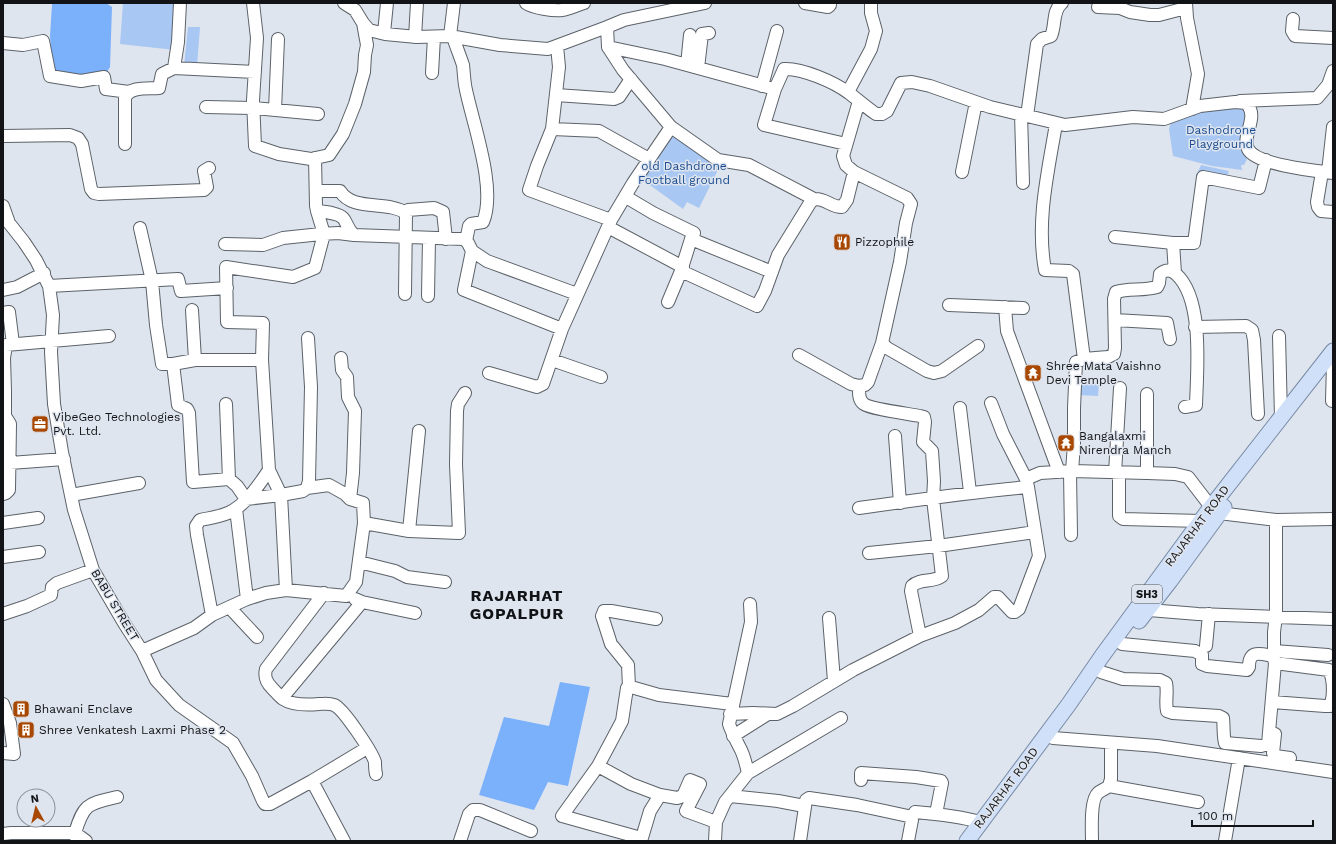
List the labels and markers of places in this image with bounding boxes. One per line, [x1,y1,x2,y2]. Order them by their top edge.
restaurant icon: Pizzophile [832,232,852,252]
place label: Pizzophile [855,235,914,249]
place label: Shree Mata Vaishno Devi Temple [1046,359,1161,387]
temple icon: Shree Mata Vaishno Devi Temple [1023,363,1043,383]
place label: VibeGeo Technologies Pvt. Ltd. [53,410,180,438]
office icon: VibeGeo Technologies Pvt. Ltd. [30,414,50,434]
place label: Bangalaxmi Nirendra Manch [1079,429,1171,457]
temple icon: Bangalaxmi Nirendra Manch [1056,433,1076,453]
building icon: Bhawani Enclave [11,699,31,719]
place label: Bhawani Enclave [34,702,133,716]
building icon: Shree Venkatesh Laxmi Phase 2 [16,720,36,740]
place label: Shree Venkatesh Laxmi Phase 2 [39,723,226,737]

